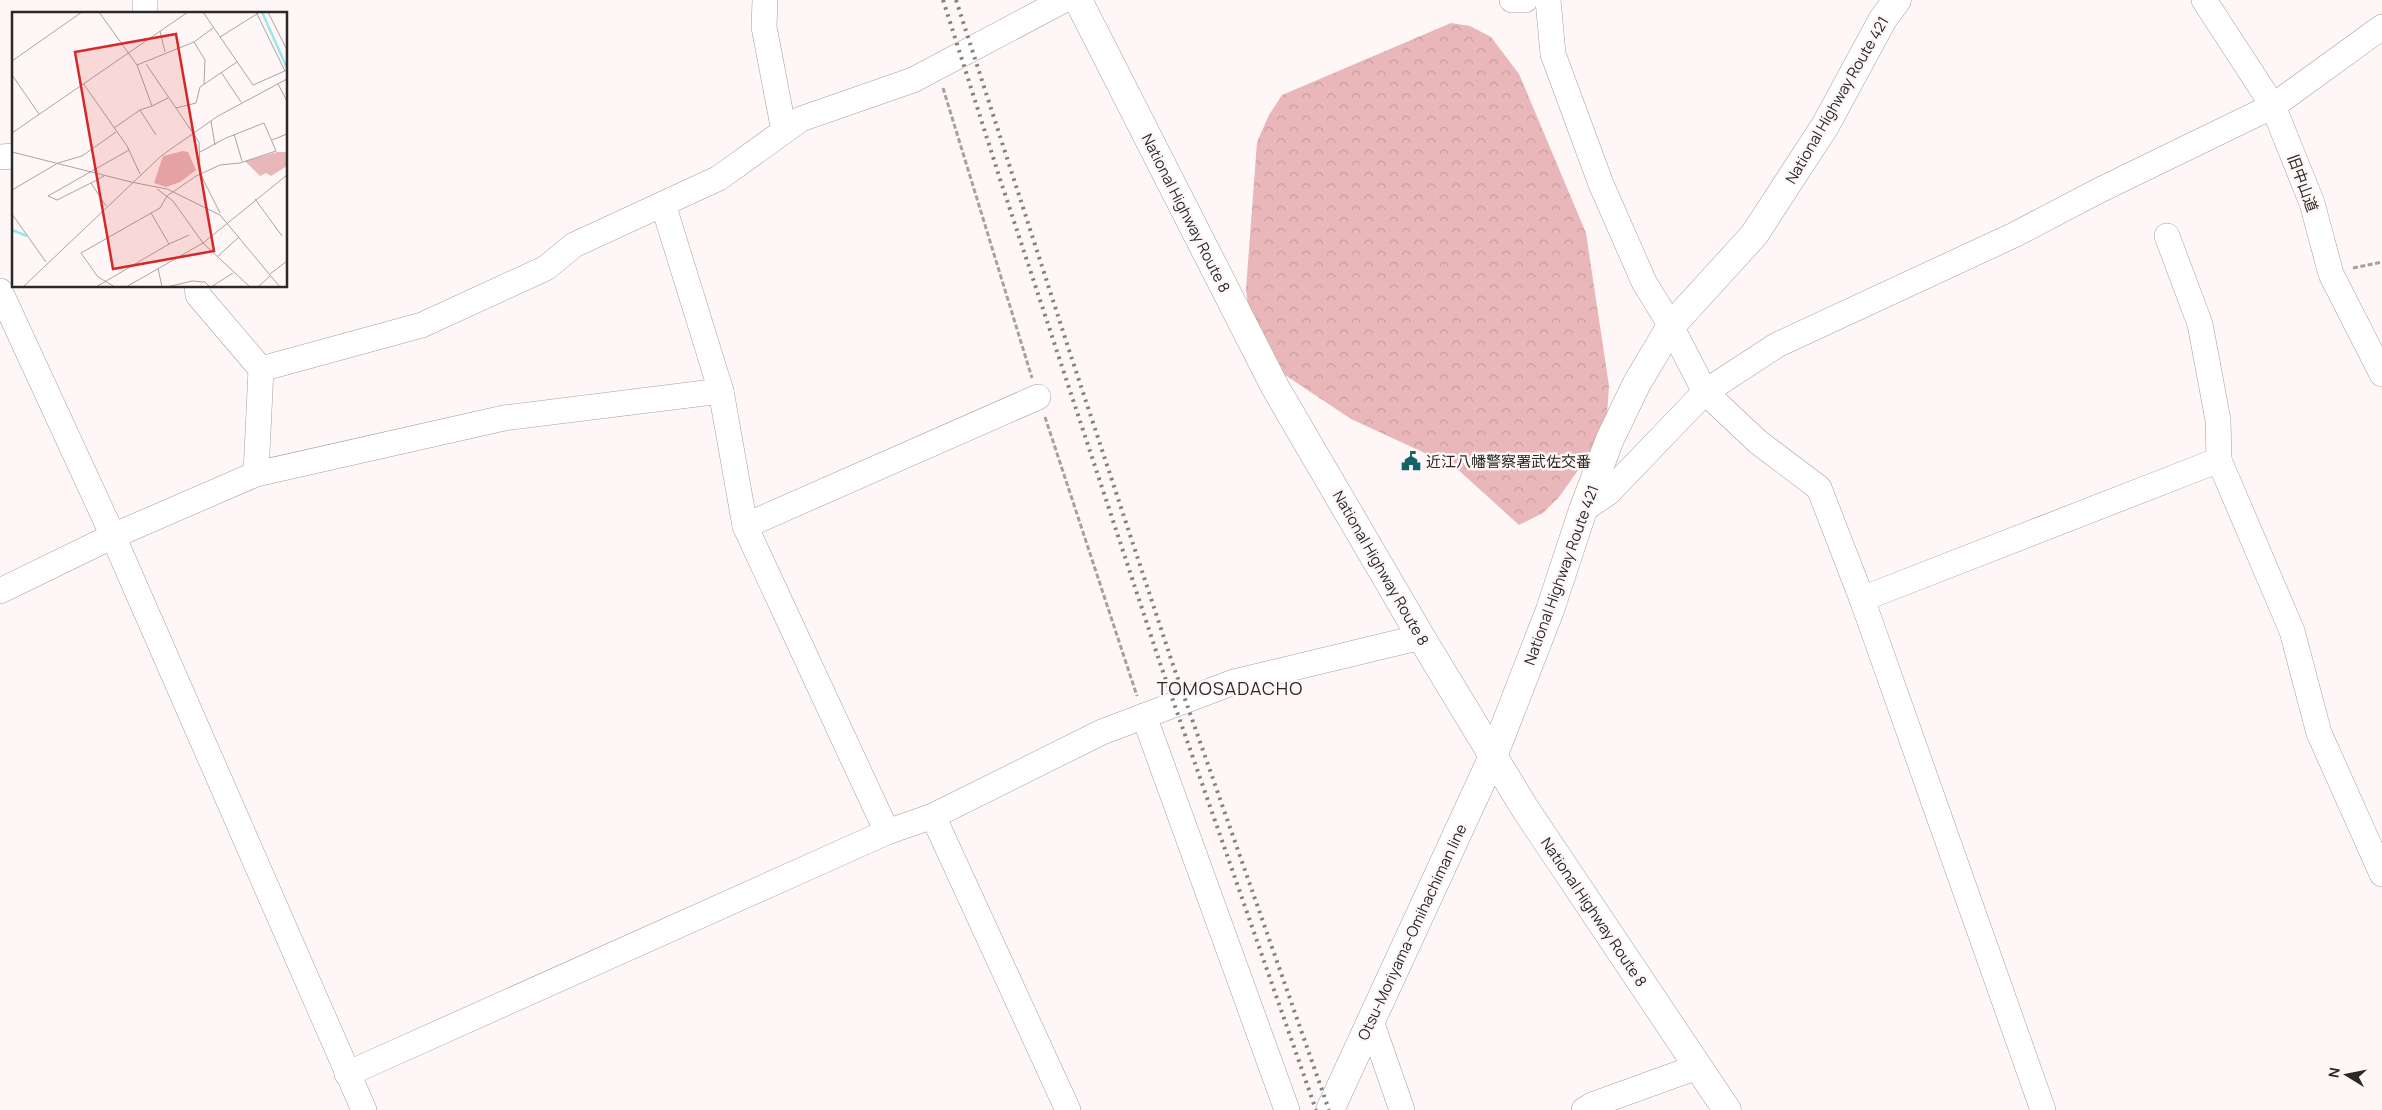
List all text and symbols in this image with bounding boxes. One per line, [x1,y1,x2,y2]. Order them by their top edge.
inset map [12,12,288,288]
street label: National Highway Route 421 [1780,12,1894,188]
street label: National Highway Route 8 [1137,130,1235,296]
street label: 旧中山道 [2283,151,2323,215]
public building icon: 近江八幡警察署武佐交番 [1400,450,1422,472]
place label: 近江八幡警察署武佐交番 [1426,451,1591,472]
street label: National Highway Route 421 [1519,482,1603,668]
street label: National Highway Route 8 [1328,487,1434,649]
district label: TOMOSADACHO [1157,676,1303,700]
street label: Otsu-Moriyama-Omihachiman line [1353,820,1472,1044]
street label: National Highway Route 8 [1536,833,1652,991]
north arrow [2322,1050,2372,1100]
text: N [2323,1066,2344,1079]

